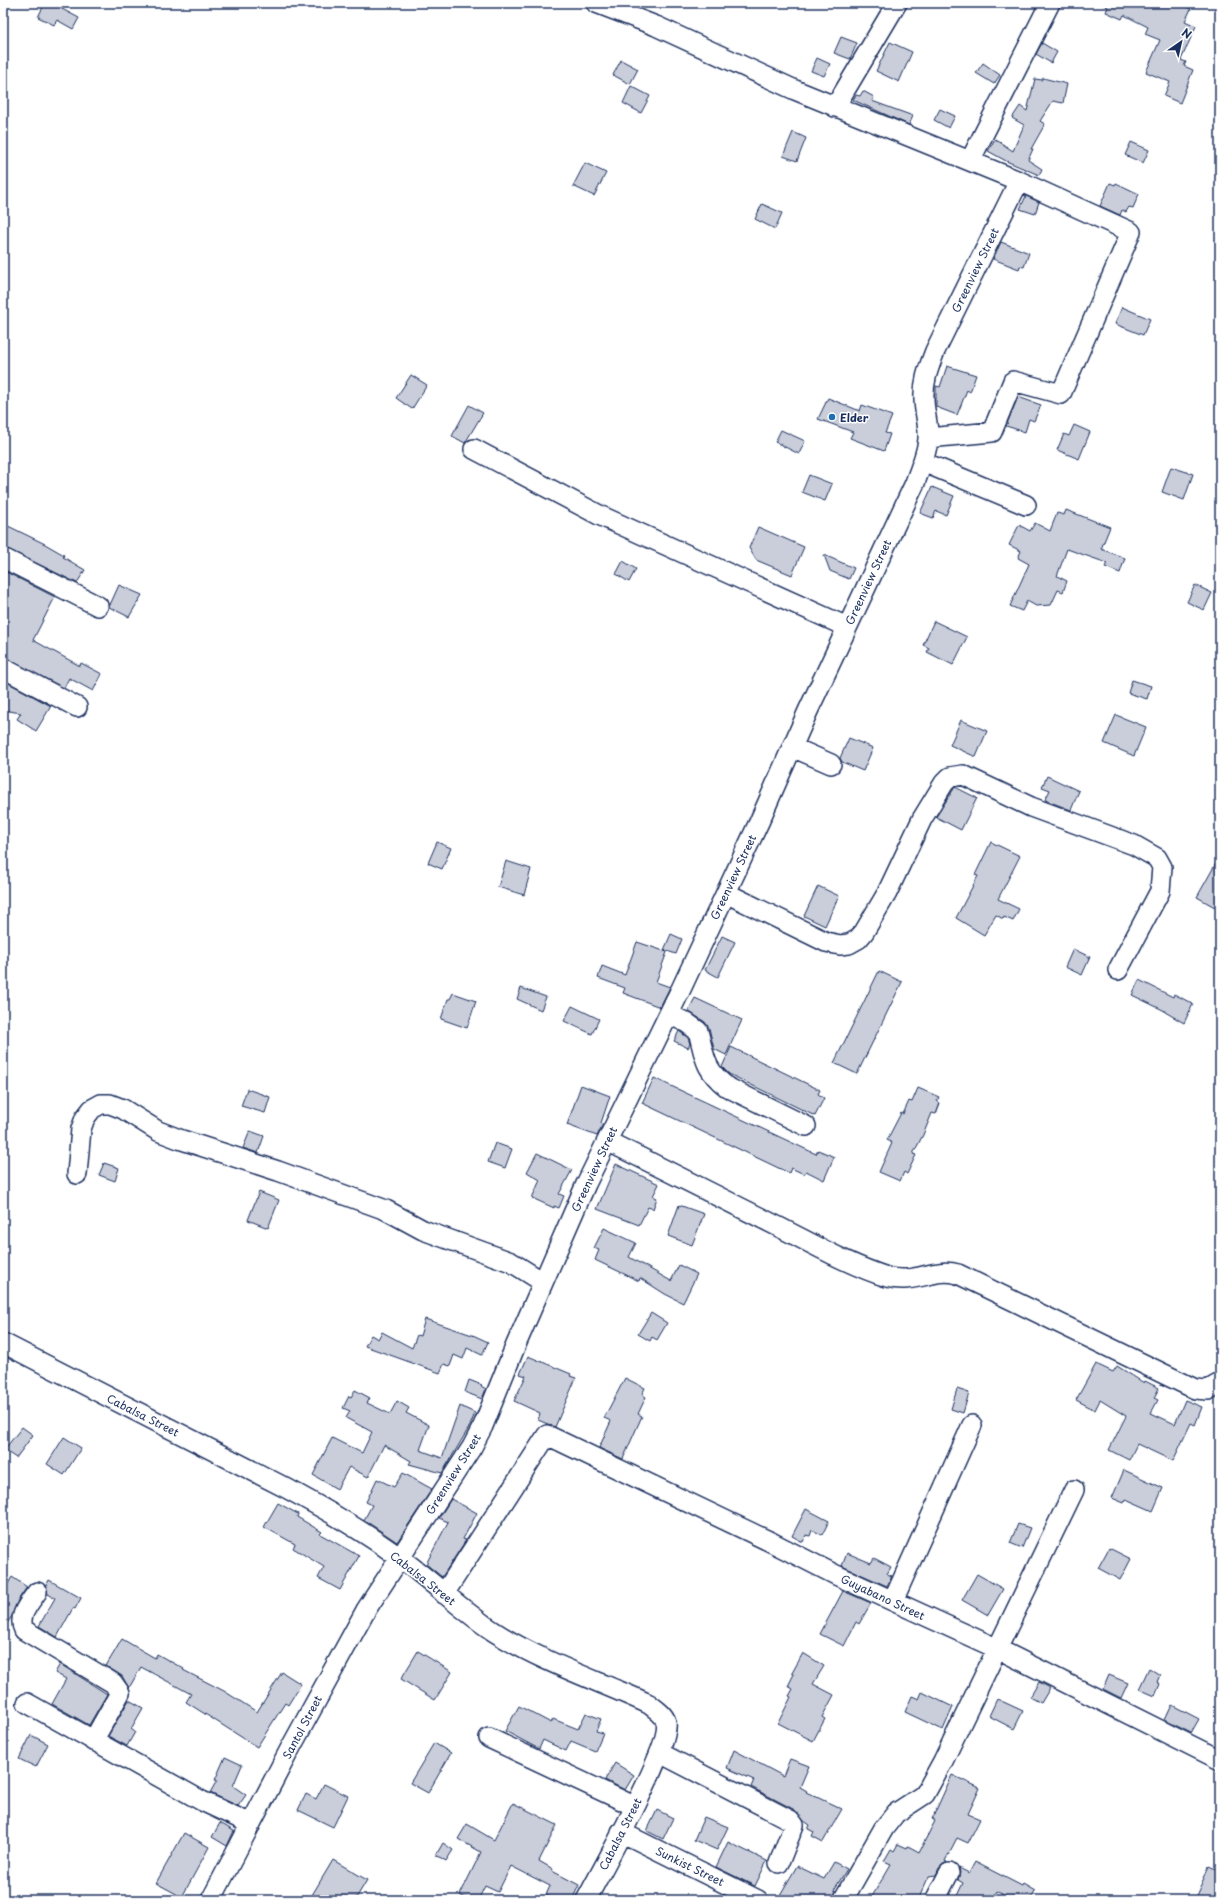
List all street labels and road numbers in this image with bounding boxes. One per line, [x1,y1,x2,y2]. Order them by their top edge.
street label: Greenview Street [947,224,1003,315]
street label: Greenview Street [841,536,895,627]
street label: Greenview Street [706,831,760,922]
street label: Greenview Street [567,1123,621,1214]
street label: Cabalsa Street [104,1389,183,1441]
street label: Greenview Street [421,1430,485,1518]
street label: Cabalsa Street [387,1547,460,1609]
street label: Guyabano Street [838,1570,928,1624]
street label: Santol Street [278,1692,326,1762]
street label: Cabalsa Street [594,1794,646,1873]
street label: Sunkist Street [653,1842,728,1890]

